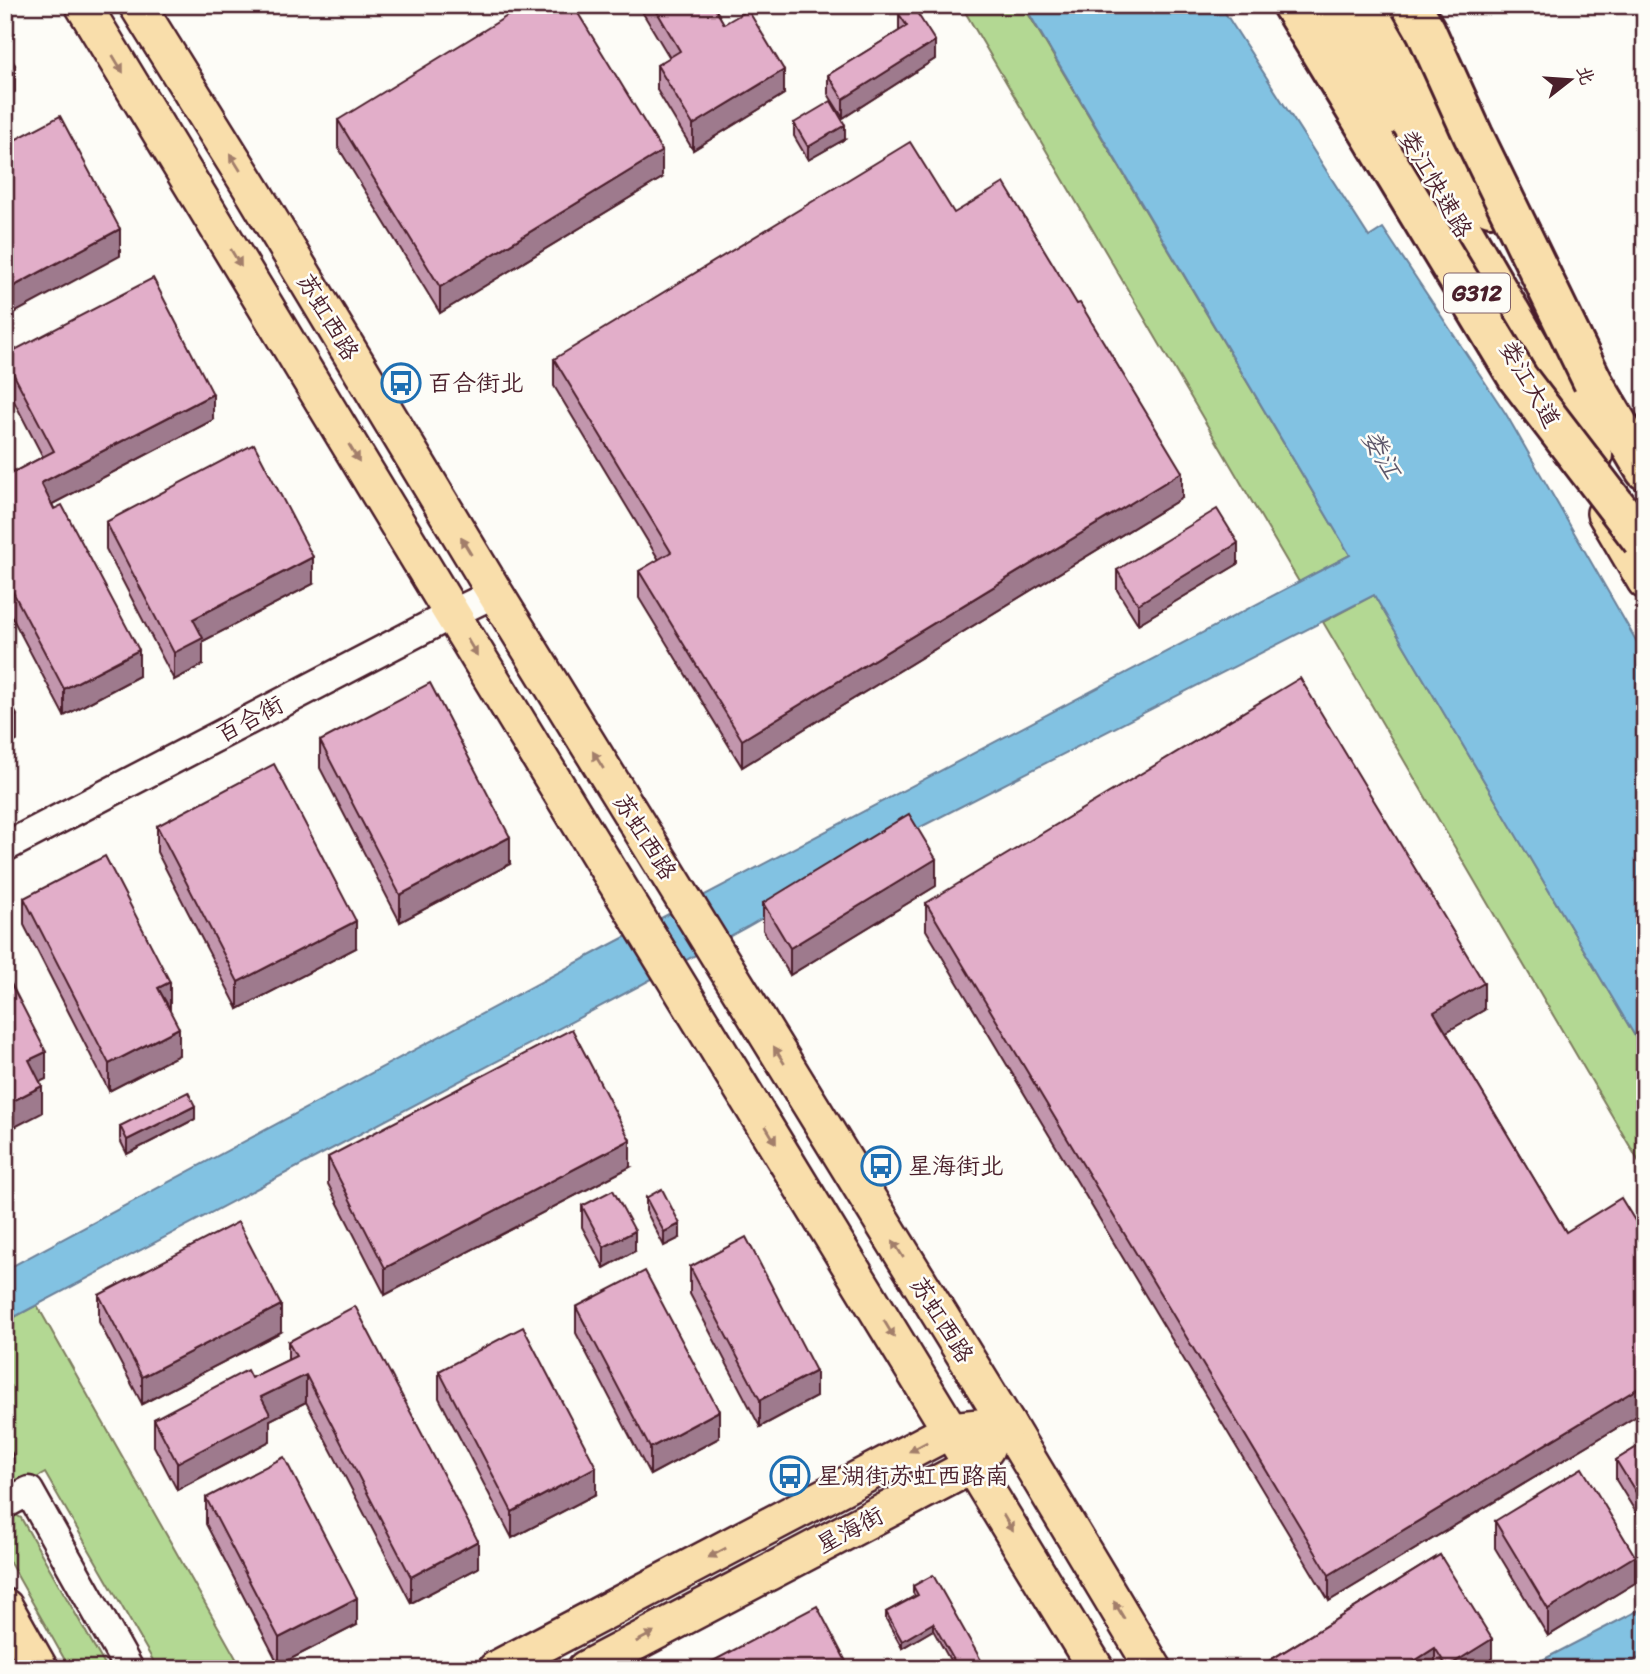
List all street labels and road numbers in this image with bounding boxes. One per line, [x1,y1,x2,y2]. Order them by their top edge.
street label: 娄江快速路 [1388,122,1484,246]
street label: 苏虹西路 [285,265,371,369]
road number: G312 [1444,274,1510,312]
street label: 娄江大道 [1488,332,1572,436]
street label: 百合街 [208,684,292,754]
street label: 苏虹西路 [602,785,688,889]
street label: 苏虹西路 [899,1268,985,1372]
street label: 星海街 [808,1495,892,1565]

